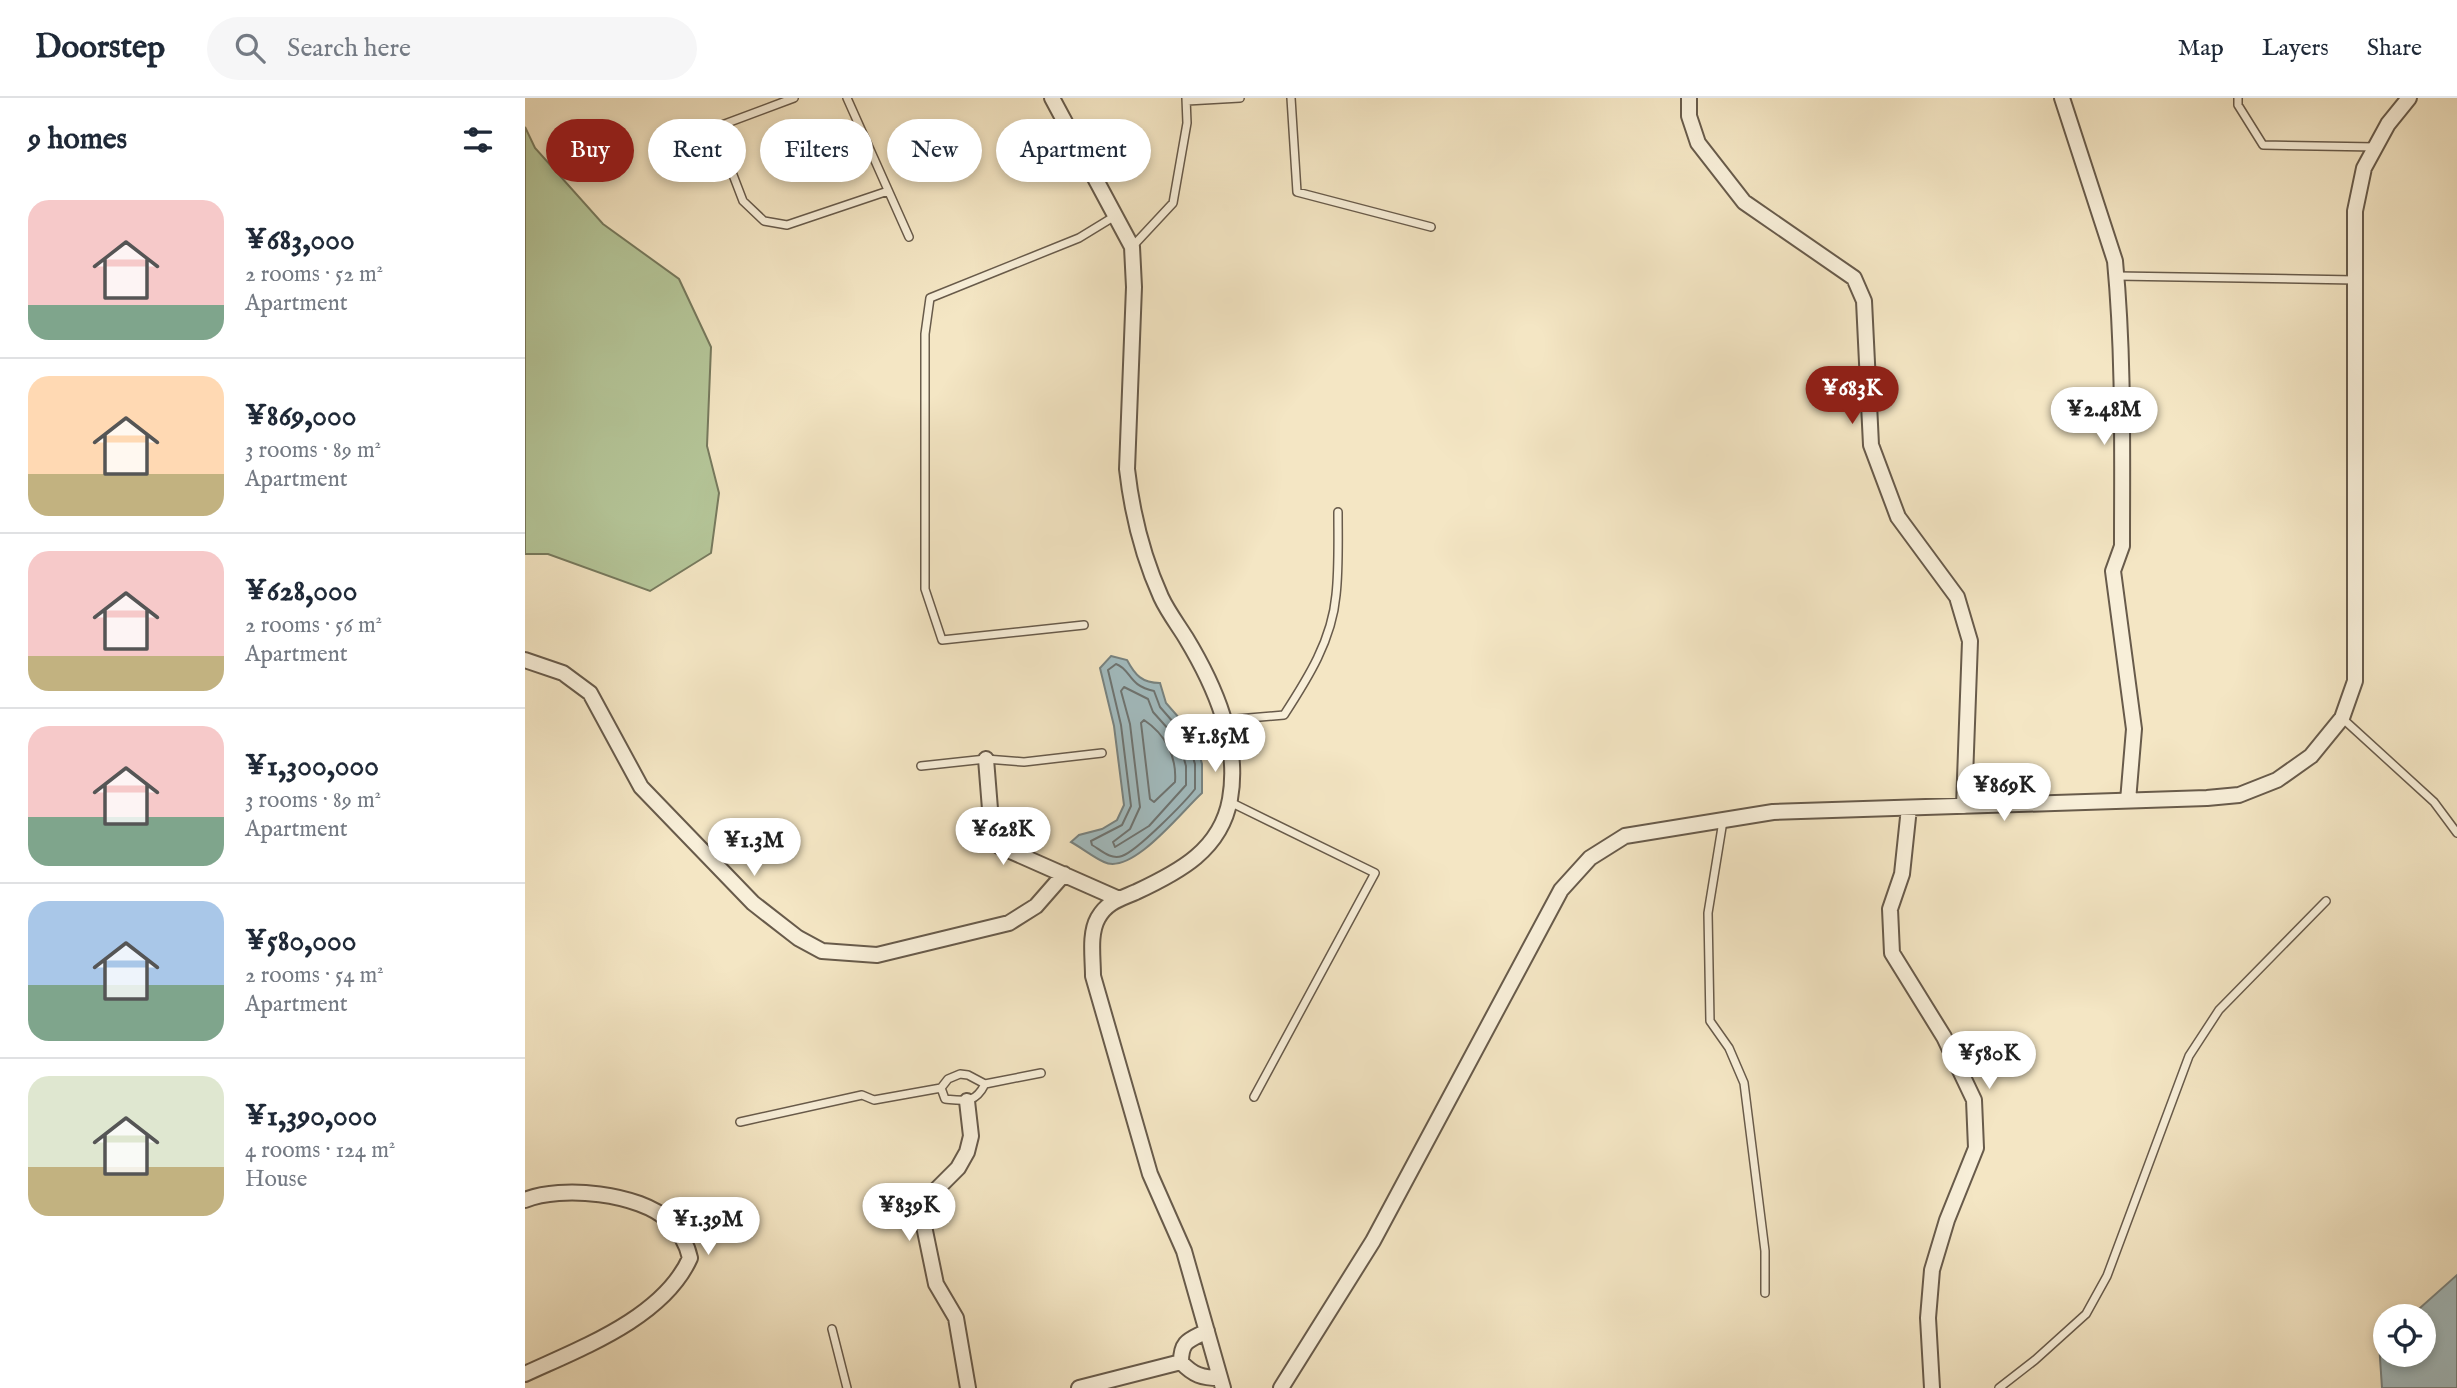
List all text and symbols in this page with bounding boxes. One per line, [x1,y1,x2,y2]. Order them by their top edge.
search box [207,17,697,80]
text: Doorstep [35,27,165,69]
icon: search [231,29,269,67]
text: Search here [287,32,411,65]
text: Map [2178,33,2224,64]
text: Layers [2262,33,2329,64]
text: Share [2367,33,2422,64]
chip: Buy [546,119,634,182]
chip: Rent [648,119,746,182]
chip: Filters [760,119,873,182]
chip: New [887,119,982,182]
chip: Apartment [996,119,1151,182]
text: 9 homes [28,121,127,159]
icon: filters [459,121,497,159]
text: ¥683,000 [245,222,355,260]
icon: home [84,228,168,312]
text: 2 rooms · 52 m² [245,260,383,289]
text: Apartment [245,289,348,318]
pin: ¥683K [1803,366,1901,426]
text: ¥683K [1822,374,1882,403]
pin: ¥2.48M [2047,388,2161,447]
text: ¥2.48M [2067,395,2141,424]
text: ¥869,000 [245,398,357,436]
icon: home [84,404,168,488]
text: 3 rooms · 89 m² [245,436,381,465]
text: Apartment [245,465,348,494]
text: ¥628,000 [245,573,358,611]
icon: home [84,579,168,663]
text: 2 rooms · 56 m² [245,611,382,640]
text: Apartment [245,640,348,669]
pin: ¥1.85M [1158,714,1272,774]
text: ¥1.85M [1180,722,1250,751]
text: ¥1,300,000 [245,748,379,786]
icon: home [84,754,168,838]
pin: ¥869K [1955,764,2053,823]
text: ¥869K [1973,771,2035,800]
text: 3 rooms · 89 m² [245,786,381,815]
pin: ¥628K [954,808,1052,867]
text: Apartment [245,815,348,844]
text: ¥628K [972,815,1034,844]
pin: ¥1.3M [705,818,803,878]
text: ¥1.3M [724,826,784,855]
text: ¥580,000 [245,923,356,961]
icon: home [84,929,168,1013]
text: 2 rooms · 54 m² [245,961,384,990]
text: Apartment [245,990,348,1019]
pin: ¥580K [1940,1032,2038,1091]
text: ¥580K [1958,1039,2020,1068]
text: ¥1,390,000 [245,1098,377,1136]
icon: home [84,1104,168,1188]
text: 4 rooms · 124 m² [245,1136,395,1165]
text: House [245,1165,307,1194]
pin: ¥839K [860,1184,958,1243]
text: ¥839K [878,1191,940,1220]
pin: ¥1.39M [651,1198,765,1257]
text: ¥1.39M [673,1205,743,1234]
map controls [2373,1304,2436,1367]
button: locate [2373,1304,2436,1367]

